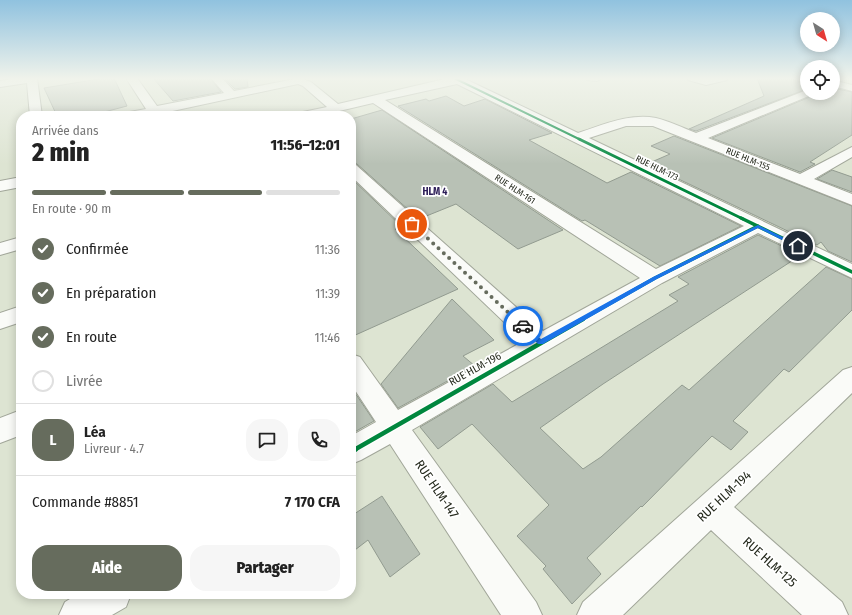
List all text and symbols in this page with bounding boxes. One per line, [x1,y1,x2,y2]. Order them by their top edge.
north arrow [800,12,840,52]
map controls [800,12,840,100]
button: locate [800,60,840,100]
text: Arrivée dans [32,123,99,138]
text: 11:56–12:01 [271,136,340,154]
text: 2 min [32,137,90,168]
street label: RUE HLM-155 [725,146,771,172]
street label: RUE HLM-173 [634,153,680,183]
street label: RUE HLM-161 [493,172,537,206]
district label: HLM 4 [423,186,448,198]
text: En route · 90 m [32,201,111,216]
pin [395,207,429,241]
icon: bag [401,213,423,235]
pin [781,229,815,263]
icon: home [787,235,809,257]
icon: check [32,238,54,260]
text: Confirmée [66,240,129,258]
text: 11:36 [315,242,340,257]
icon: check [32,282,54,304]
text: En préparation [66,284,156,302]
text: 11:39 [315,286,340,301]
courier [503,306,543,346]
icon: car [512,315,534,337]
icon: check [32,326,54,348]
text: En route [66,328,117,346]
text: 11:46 [315,330,340,345]
street label: RUE HLM-196 [447,349,504,389]
text: Livrée [66,372,103,390]
button: chat [246,419,288,461]
button: phone [298,419,340,461]
text: Léa [84,423,106,441]
text: L [50,431,56,449]
text: Livreur · 4.7 [84,441,144,456]
street label: RUE HLM-147 [412,457,462,521]
street label: RUE HLM-194 [694,467,754,525]
text: Commande #8851 [32,493,139,511]
text: 7 170 CFA [285,493,340,511]
street label: RUE HLM-125 [740,534,800,590]
button: Aide [32,545,182,591]
button: Partager [190,545,340,591]

